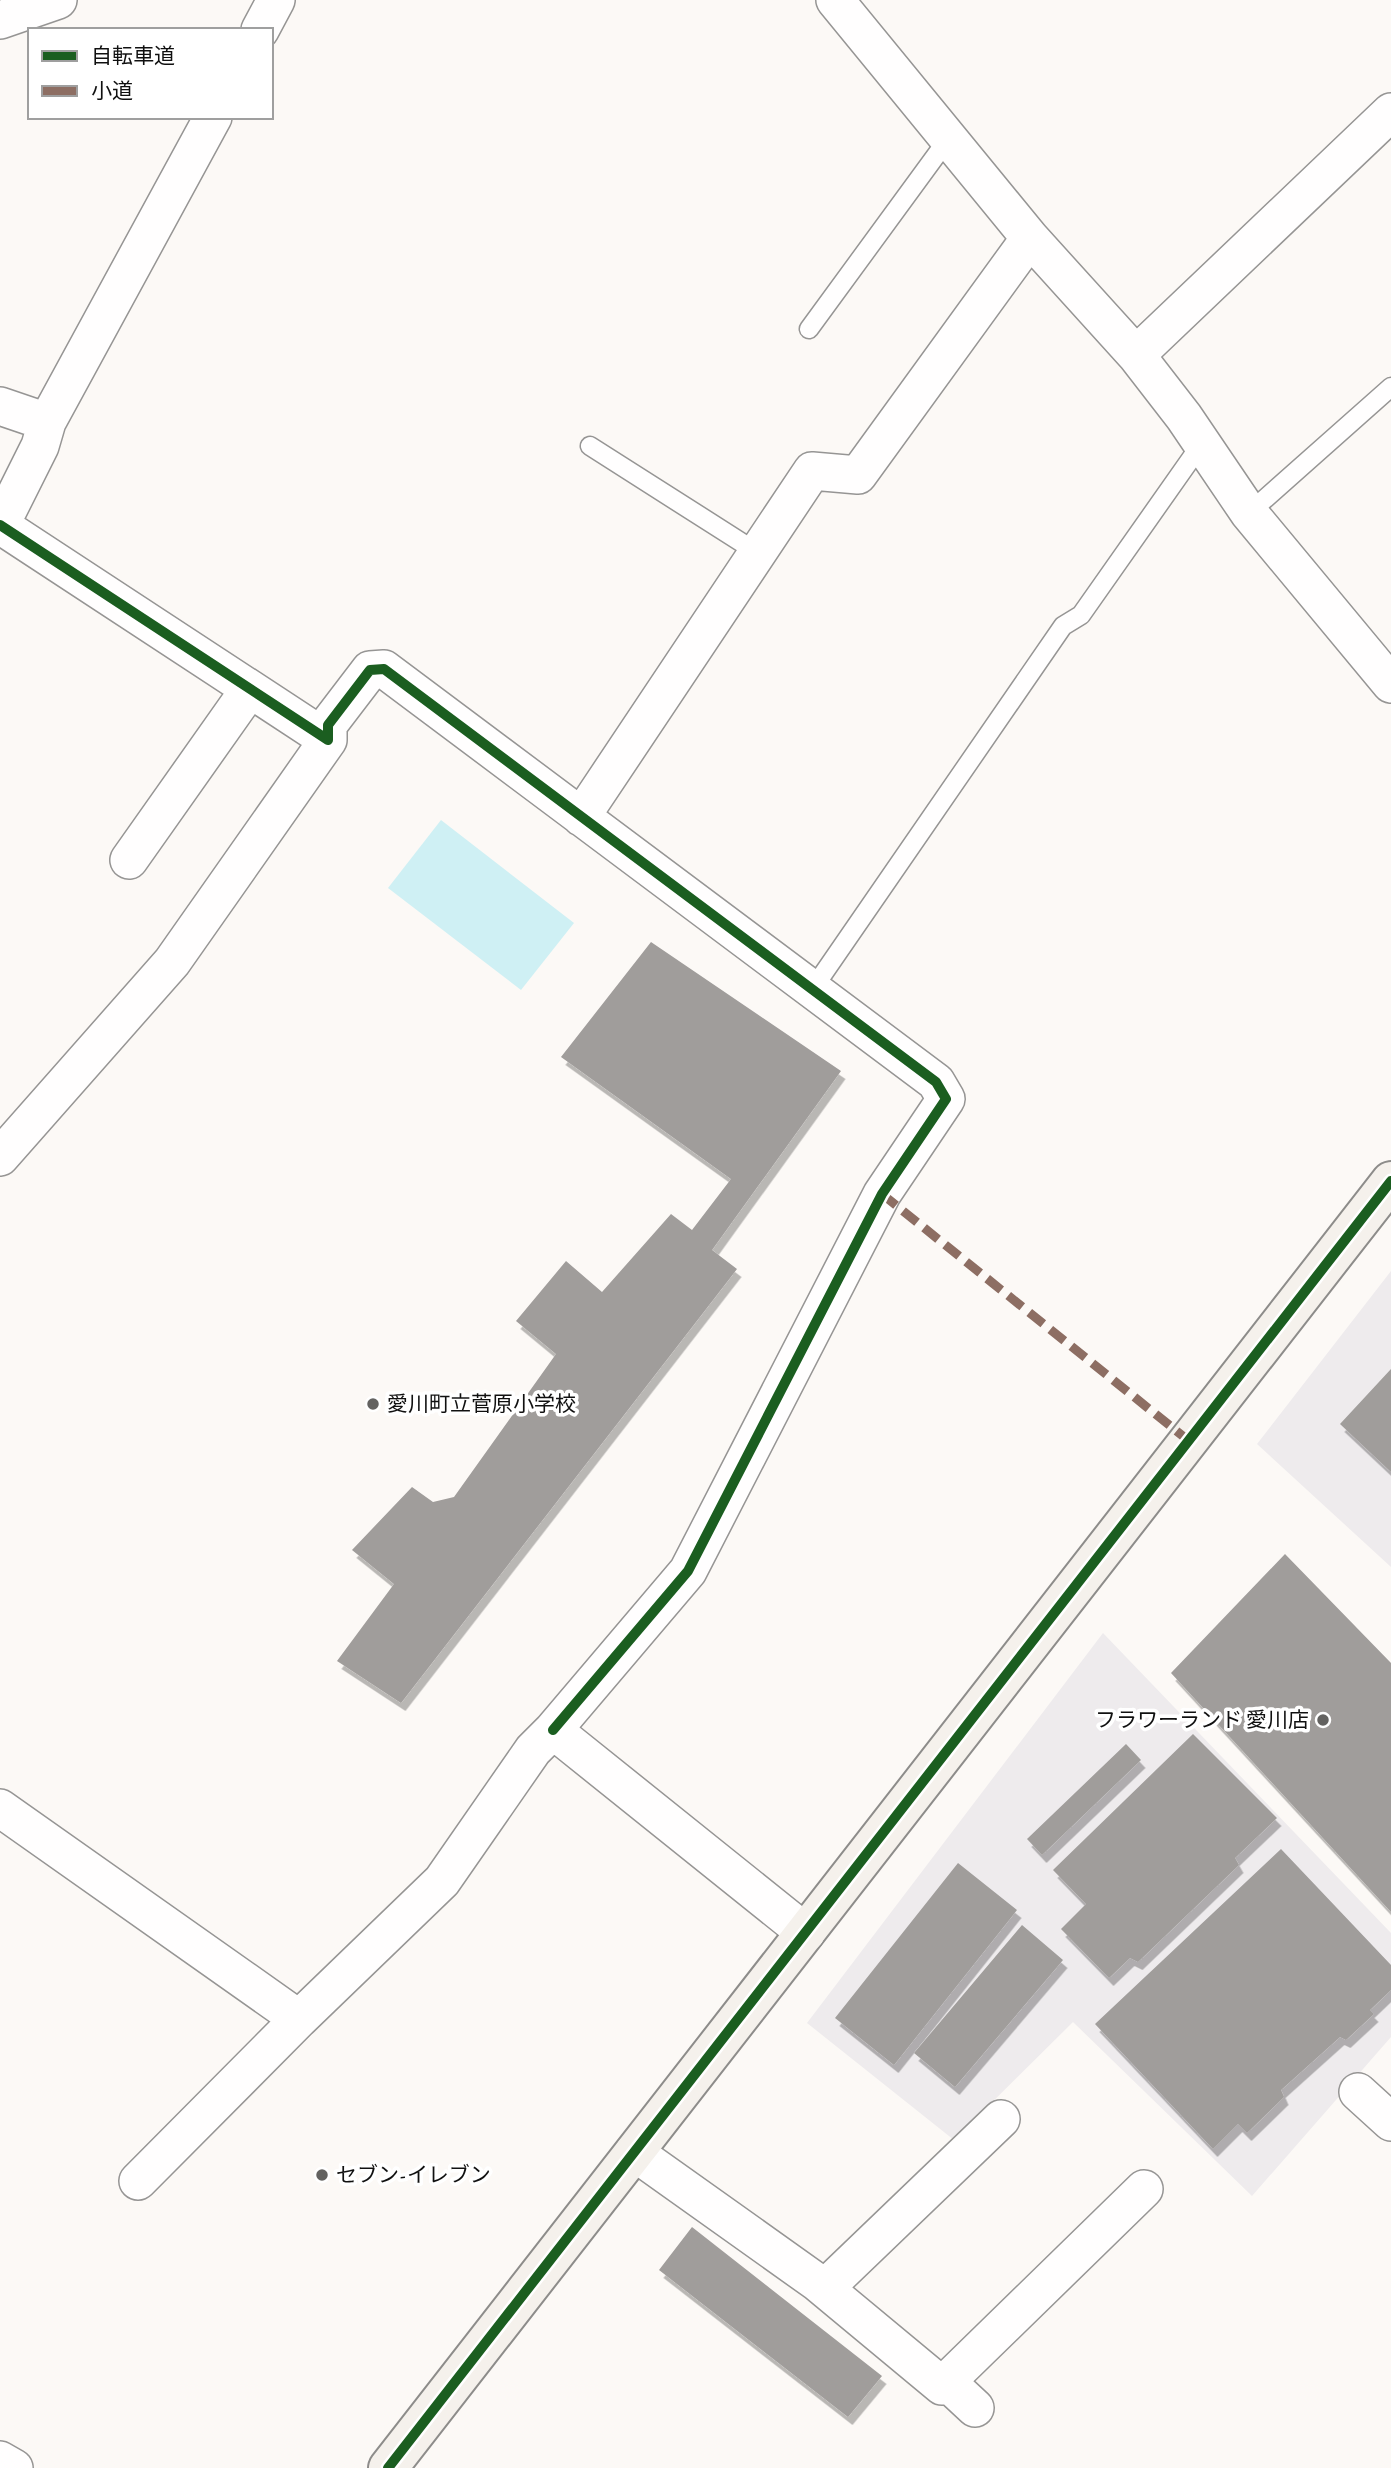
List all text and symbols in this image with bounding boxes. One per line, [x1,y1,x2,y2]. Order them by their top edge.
legend [28,28,273,119]
text: 自転車道 [91,44,175,68]
text: 小道 [91,79,133,103]
place label: 愛川町立菅原小学校 [387,1392,576,1416]
marker: 愛川町立菅原小学校 [365,1396,381,1412]
place label: フラワーランド 愛川店 [1095,1708,1309,1732]
marker: フラワーランド 愛川店 [1315,1712,1331,1728]
place label: セブン-イレブン [336,2163,491,2187]
marker: セブン-イレブン [314,2167,330,2183]

